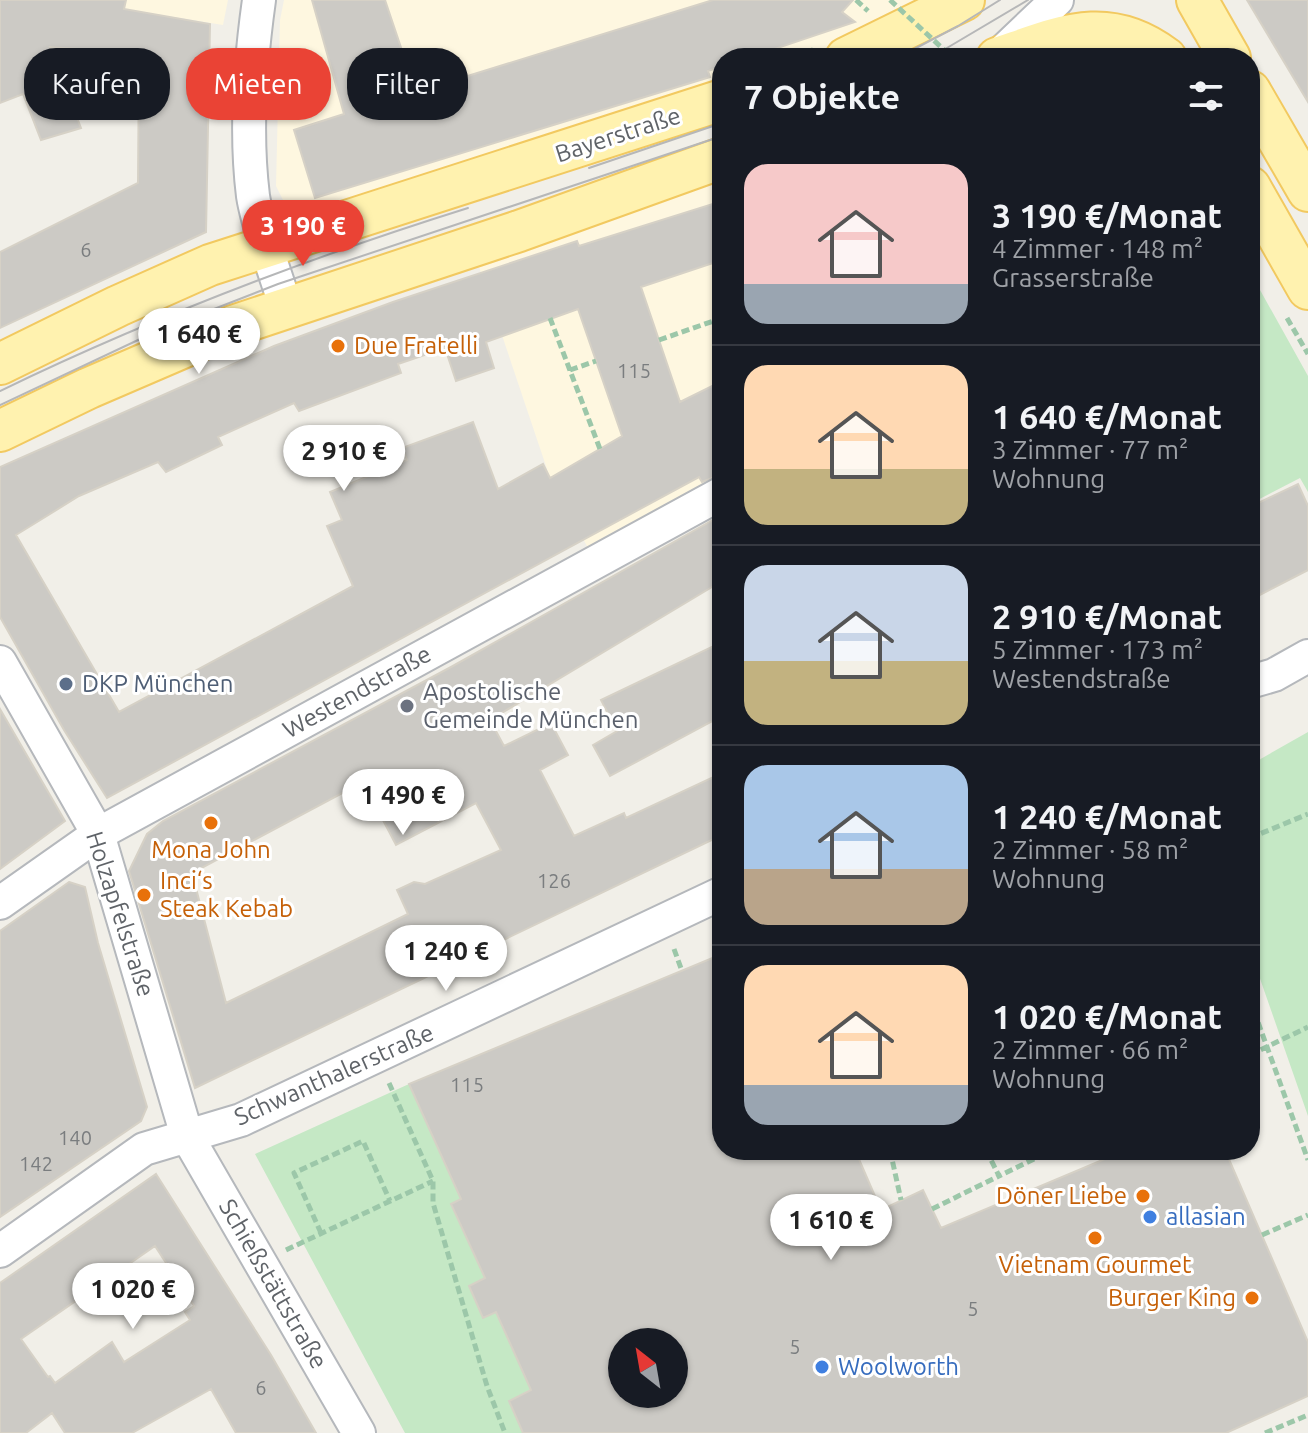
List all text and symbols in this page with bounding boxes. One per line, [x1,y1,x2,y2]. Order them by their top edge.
chip: Kaufen [24,48,170,120]
chip: Mieten [186,48,331,120]
chip: Filter [347,48,468,120]
icon: filters [1184,74,1228,118]
text: 7 Objekte [744,77,900,115]
street label: Bayerstraße [552,102,684,168]
icon: home [808,196,904,292]
text: 3 190 €/Monat [992,196,1222,234]
pin: 3 190 € [229,200,377,268]
text: 3 190 € [260,211,346,240]
text: 4 Zimmer · 148 m² [992,234,1203,263]
house number: 6 [80,238,92,261]
text: Grasserstraße [992,263,1154,292]
pin: 1 640 € [125,308,273,376]
text: 1 640 € [156,319,242,348]
place label: Due Fratelli [354,332,478,359]
marker: Due Fratelli [329,337,347,355]
house number: 115 [617,359,651,382]
icon: home [808,397,904,493]
text: 1 640 €/Monat [992,397,1222,435]
pin: 2 910 € [270,425,418,493]
text: 3 Zimmer · 77 m² [992,435,1188,464]
text: 2 910 € [301,436,387,465]
text: Wohnung [992,464,1105,493]
icon: home [808,597,904,693]
text: 2 910 €/Monat [992,597,1222,635]
text: 5 Zimmer · 173 m² [992,635,1203,664]
street label: Westendstraße [278,640,435,743]
text: Westendstraße [992,664,1171,693]
place label: DKP München [82,670,234,697]
marker: DKP München [57,675,75,693]
place label: Apostolische Gemeinde München [423,678,639,733]
marker: Apostolische Gemeinde München [398,697,416,715]
pin: 1 490 € [329,769,477,837]
text: 1 490 € [360,780,446,809]
icon: home [808,797,904,893]
text: 1 240 €/Monat [992,797,1222,835]
marker: Mona John [202,814,220,832]
street label: Holzapfelstraße [81,828,160,1000]
text: 2 Zimmer · 58 m² [992,835,1188,864]
place label: Mona John [151,836,271,863]
text: Wohnung [992,864,1105,893]
place label: Inci‘s Steak Kebab [160,867,293,922]
house number: 126 [537,869,571,892]
marker: Inci‘s Steak Kebab [135,886,153,904]
pin: 1 240 € [372,925,520,993]
text: 1 240 € [403,936,489,965]
icon: home [808,997,904,1093]
text: 1 020 €/Monat [992,997,1222,1035]
street label: Schwanthalerstraße [230,1018,438,1131]
text: 2 Zimmer · 66 m² [992,1035,1188,1064]
text: Wohnung [992,1064,1105,1093]
house number: 115 [450,1073,484,1096]
house number: 140 [58,1126,92,1149]
house number: 142 [19,1152,53,1175]
place label: Döner Liebe [996,1182,1127,1209]
marker: Döner Liebe [1134,1187,1152,1205]
street label: Schießstättstraße [214,1194,333,1373]
pin: 1 610 € [757,1194,905,1262]
place label: allasian [1166,1203,1246,1230]
text: 1 610 € [788,1205,874,1234]
marker: allasian [1141,1208,1159,1226]
marker: Vietnam Gourmet [1086,1229,1104,1247]
place label: Vietnam Gourmet [999,1251,1192,1278]
pin: 1 020 € [59,1263,207,1331]
text: 1 020 € [90,1274,176,1303]
place label: Burger King [1108,1284,1236,1311]
marker: Burger King [1243,1289,1261,1307]
house number: 5 [967,1297,979,1320]
north arrow [608,1328,688,1408]
map controls [608,1328,688,1408]
house number: 5 [789,1335,801,1358]
place label: Woolworth [838,1353,959,1380]
marker: Woolworth [813,1358,831,1376]
house number: 6 [255,1376,267,1399]

